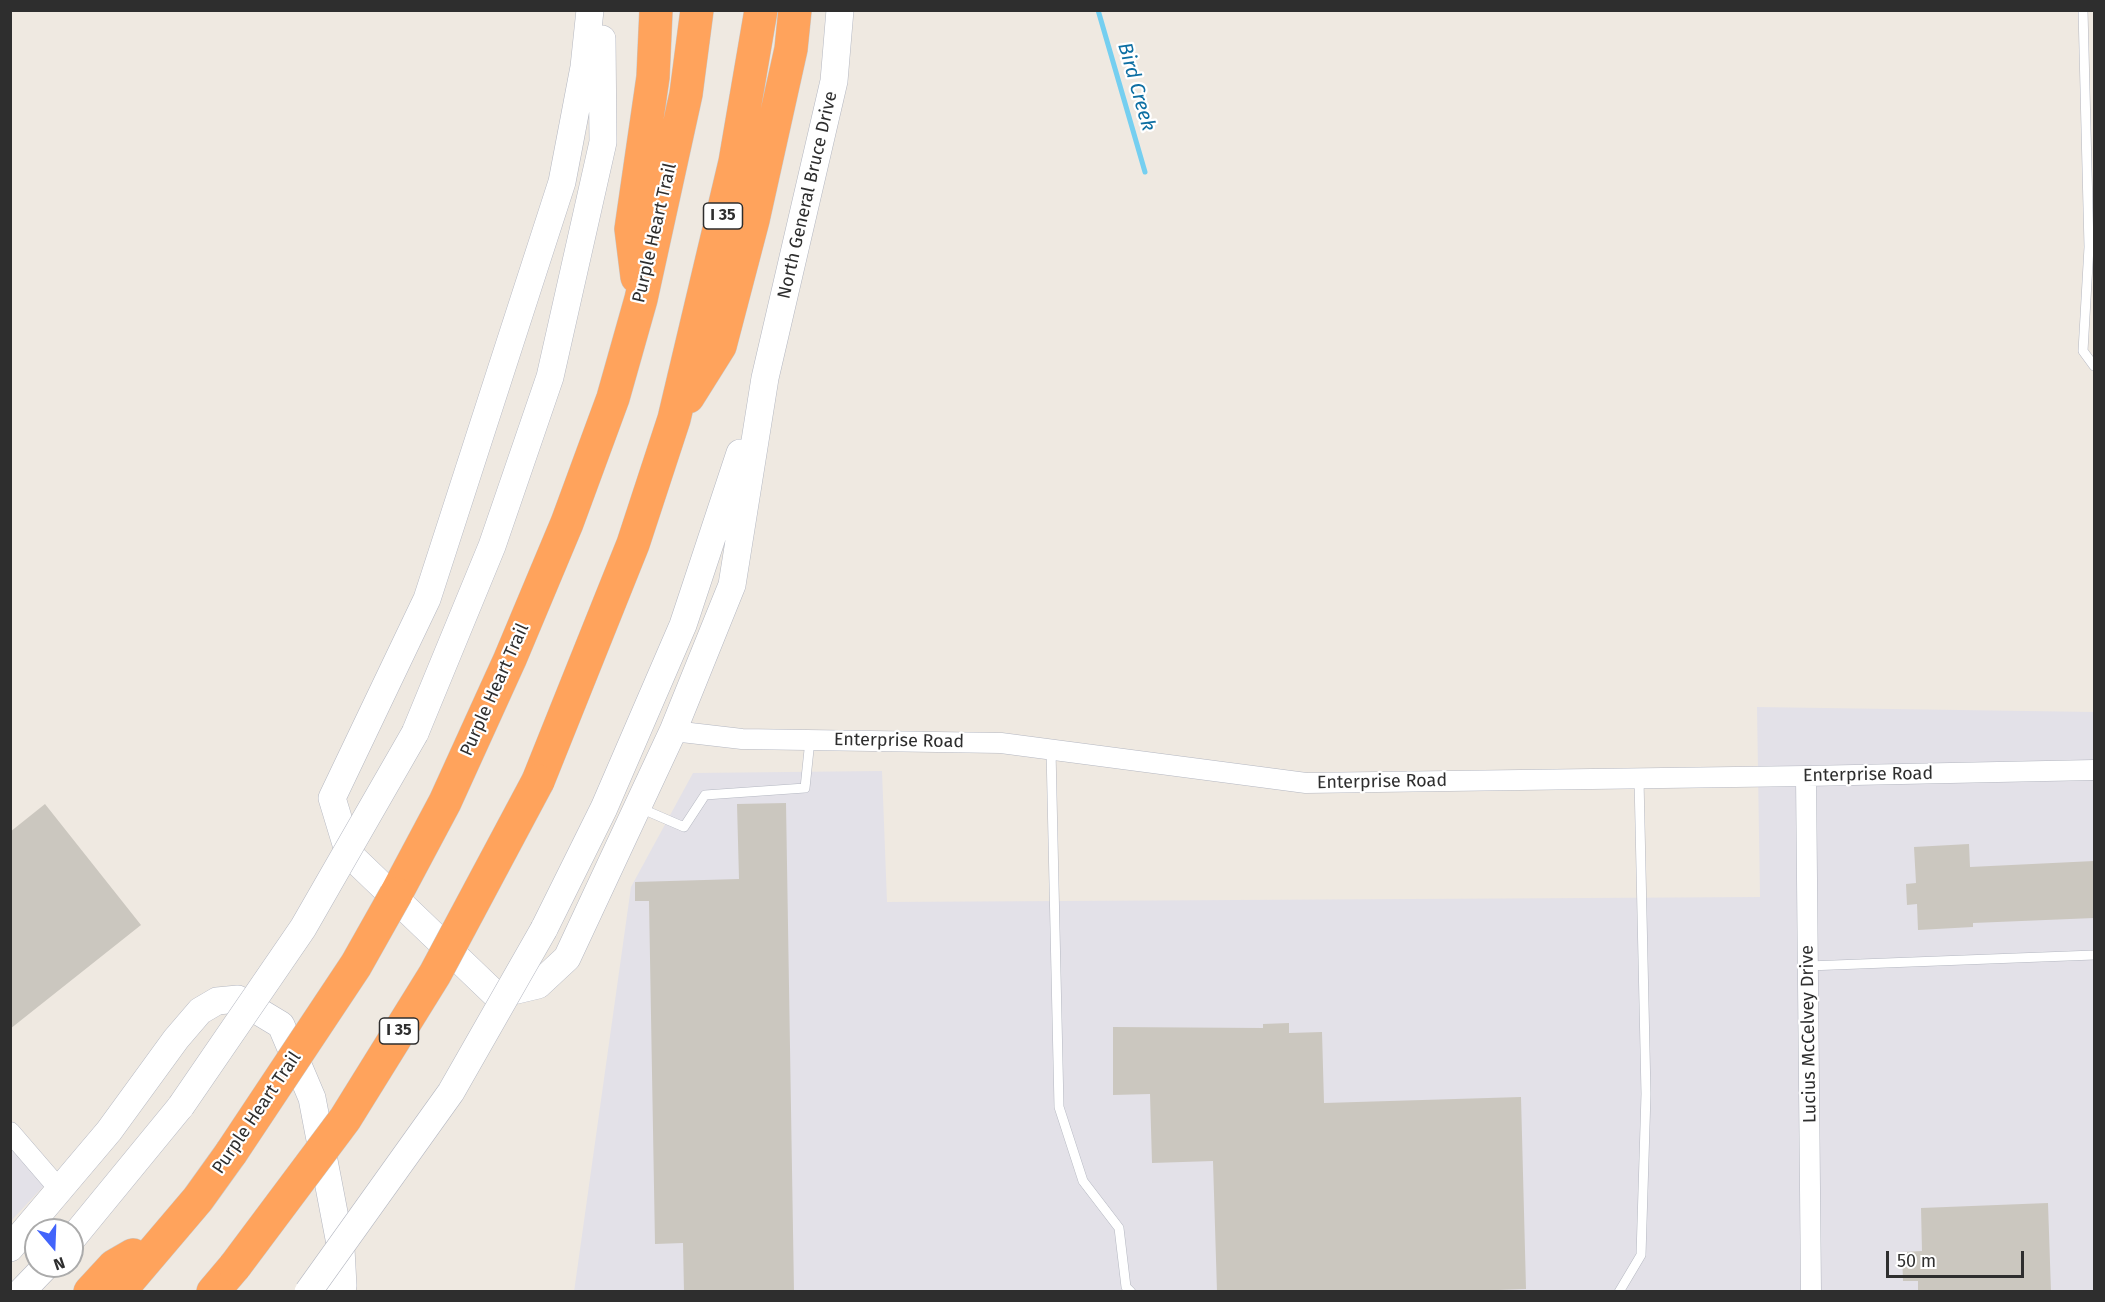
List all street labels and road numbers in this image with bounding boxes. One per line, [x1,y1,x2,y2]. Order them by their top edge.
street label: North General Bruce Drive [774,89,842,301]
street label: Purple Heart Trail [628,161,682,305]
road number: I 35 [704,203,742,229]
street label: Purple Heart Trail [456,620,534,760]
street label: Enterprise Road [834,729,964,753]
street label: Enterprise Road [1803,763,1933,787]
street label: Enterprise Road [1317,770,1447,794]
street label: Lucius McCelvey Drive [1797,945,1821,1123]
road number: I 35 [380,1018,418,1044]
street label: Purple Heart Trail [208,1048,306,1178]

